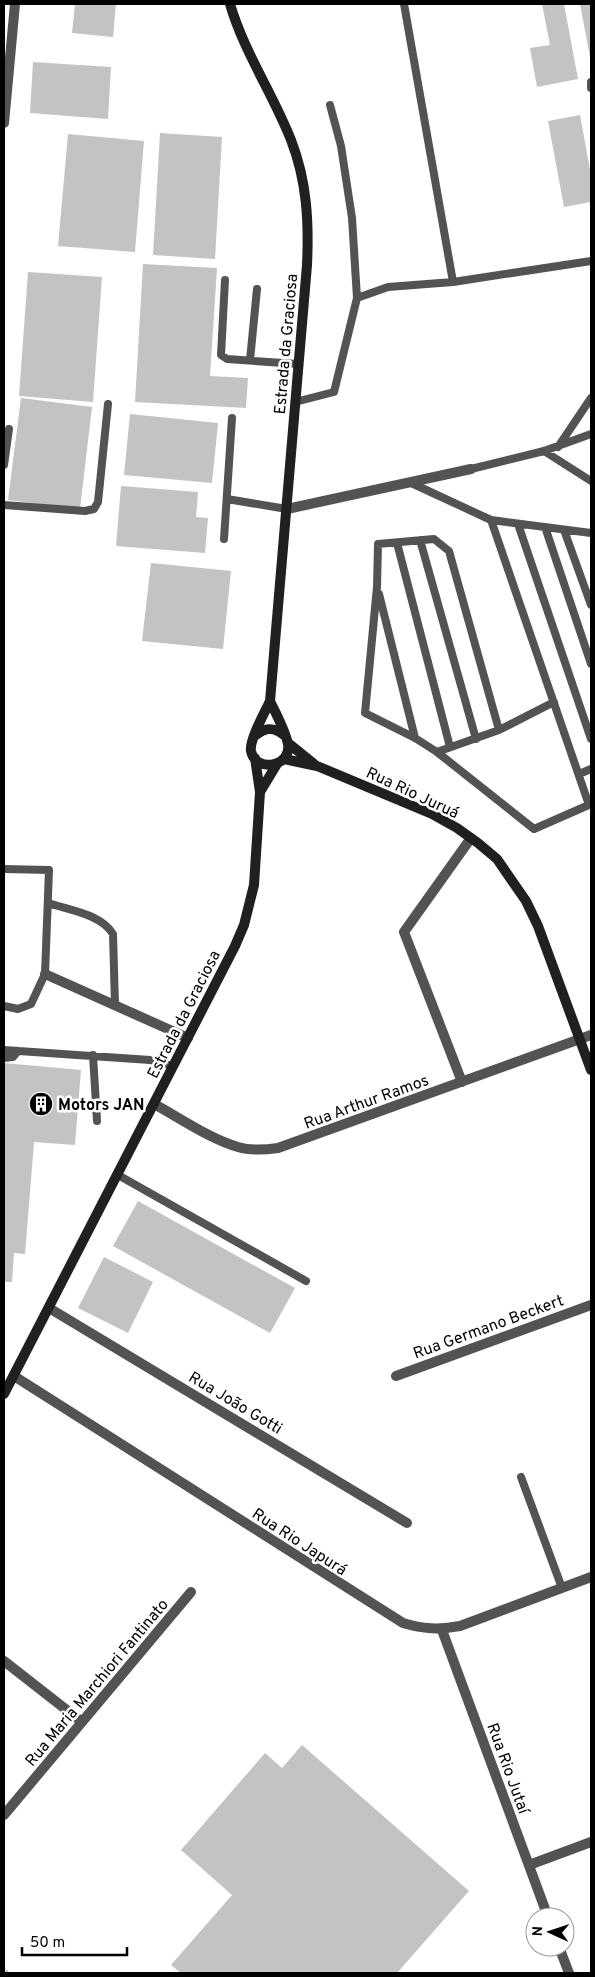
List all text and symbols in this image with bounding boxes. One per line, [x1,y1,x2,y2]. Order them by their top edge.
street label: Estrada da Graciosa [271,273,303,415]
street label: Rua Rio Juruá [362,764,462,824]
street label: Estrada da Graciosa [144,948,226,1082]
street label: Rua Arthur Ramos [302,1071,432,1135]
building icon: Motors JAN [28,1091,54,1117]
place label: Motors JAN [58,1096,145,1116]
street label: Rua Germano Beckert [411,1291,567,1364]
street label: Rua João Gotti [184,1368,285,1440]
street label: Rua Rio Japurá [248,1505,350,1581]
street label: Rua Maria Marchiori Fantinato [21,1595,174,1771]
street label: Rua Rio Jutaí [481,1721,533,1819]
north arrow [525,1907,575,1957]
scale bar [22,1924,128,1956]
text: N [530,1926,547,1937]
text: 50 m [30,1934,65,1953]

